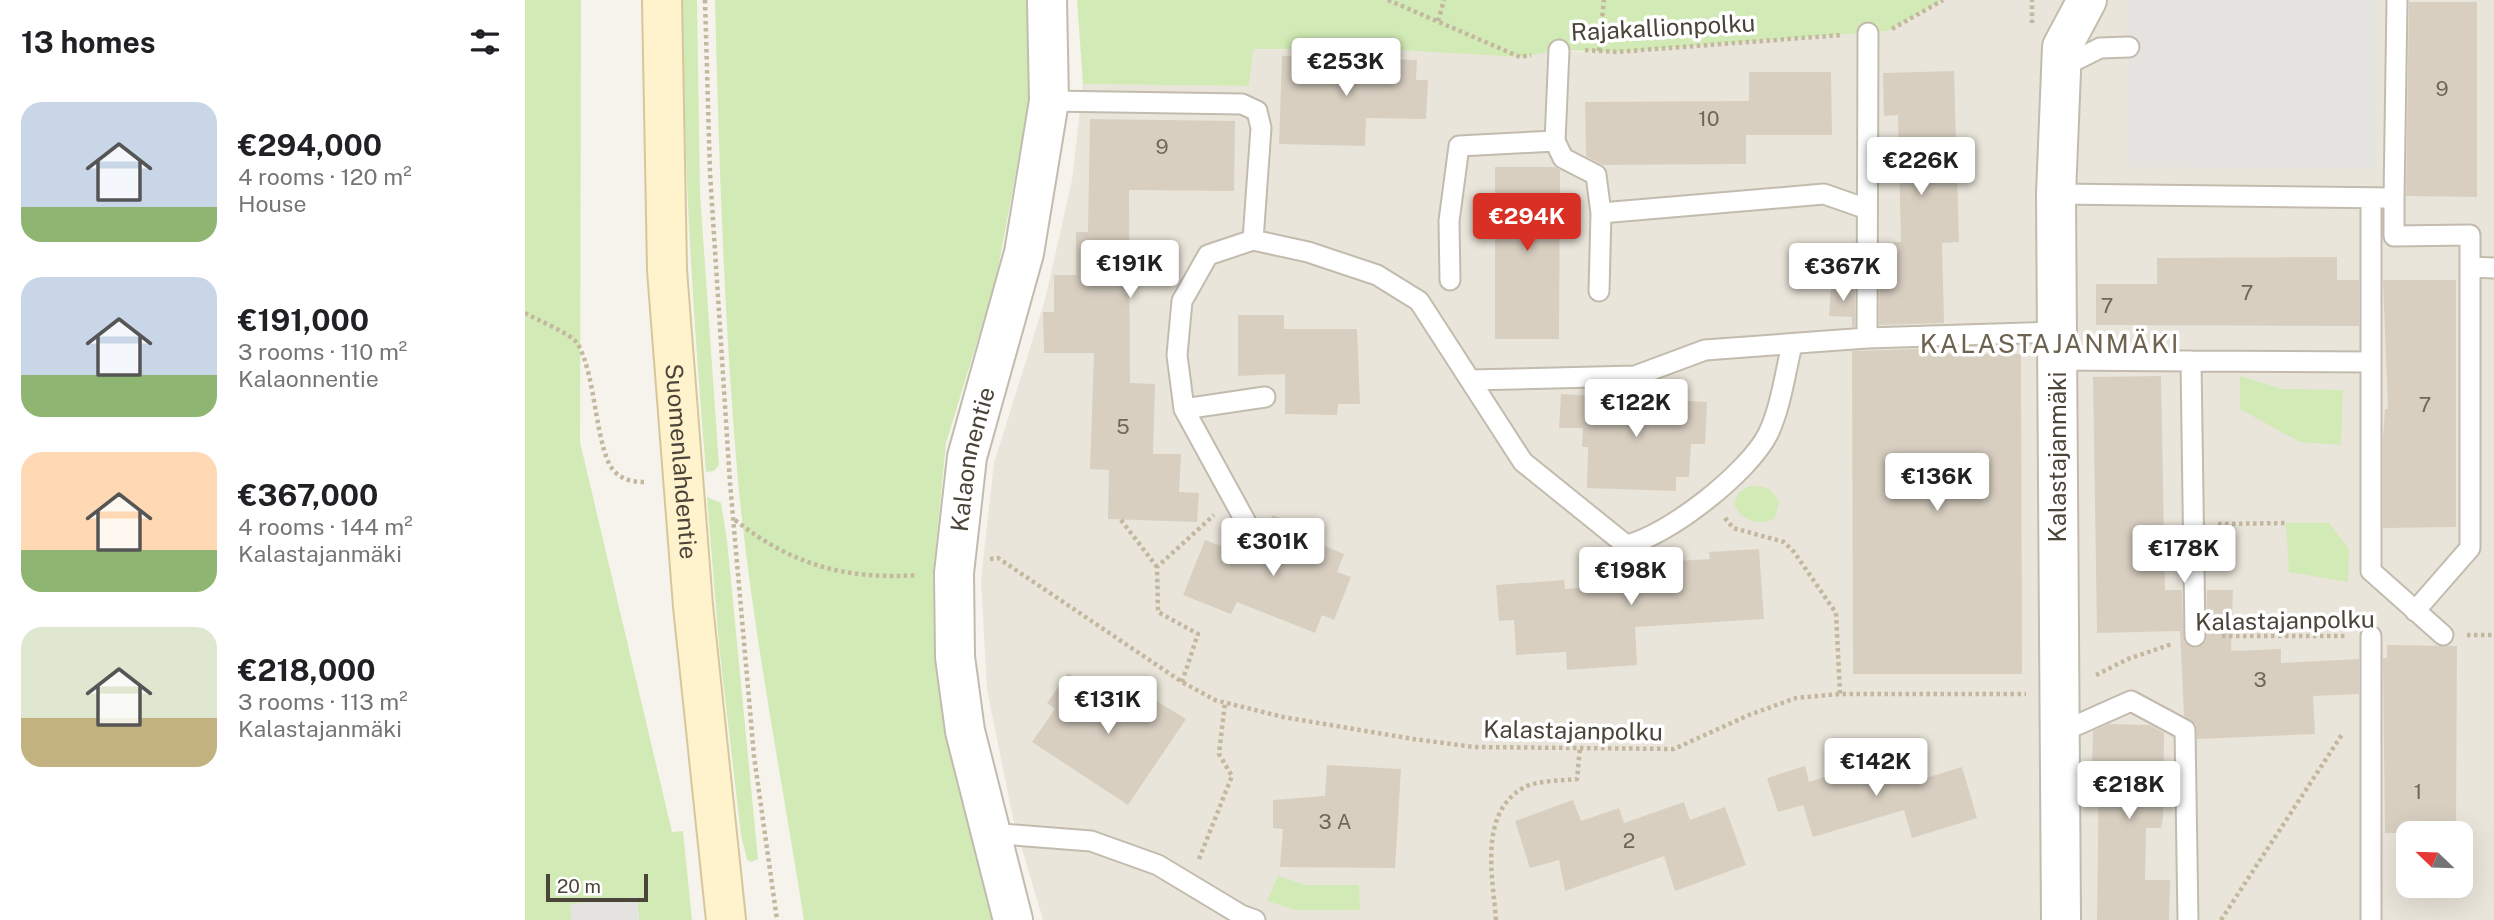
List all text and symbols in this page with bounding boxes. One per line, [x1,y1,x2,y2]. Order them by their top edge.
street label: Rajakallionpolku [1570,8,1756,46]
icon: filters [466,23,504,61]
text: 13 homes [21,24,156,60]
pin: €253K [1297,38,1395,98]
text: €253K [1308,47,1384,74]
house number: 9 [2435,76,2449,101]
house number: 10 [1698,106,1720,131]
text: €294,000 [238,127,382,163]
icon: home [77,130,161,214]
house number: 9 [1155,134,1169,159]
pin: €226K [1872,138,1970,197]
text: €226K [1883,146,1959,173]
text: 4 rooms · 120 m² [238,163,412,190]
text: House [238,190,306,217]
pin: €294K [1478,194,1576,253]
text: €294K [1489,202,1565,229]
pin: €191K [1081,240,1179,300]
pin: €367K [1794,244,1892,303]
text: €191K [1097,249,1163,276]
text: €367K [1805,252,1881,279]
house number: 7 [2241,280,2253,305]
house number: 7 [2101,293,2113,318]
text: €191,000 [238,302,369,338]
icon: home [77,305,161,389]
district label: KALASTAJANMÄKI [1920,328,2180,359]
text: 3 rooms · 110 m² [238,338,407,365]
street label: Suomenlahdentie [660,362,703,560]
text: Kalaonnentie [238,365,379,392]
street label: Kalastajanmäki [2043,372,2071,542]
pin: €122K [1587,380,1685,439]
street label: Kalaonnentie [945,384,1000,533]
text: €122K [1601,388,1671,415]
house number: 7 [2419,392,2431,417]
house number: 5 [1116,414,1130,439]
pin: €136K [1888,454,1986,513]
text: €136K [1901,462,1973,489]
text: €367,000 [238,477,378,513]
icon: home [77,480,161,564]
text: 4 rooms · 144 m² [238,513,413,540]
pin: €301K [1224,518,1322,578]
pin: €178K [2135,526,2233,585]
text: €301K [1237,527,1309,554]
text: €178K [2149,534,2219,561]
text: Kalastajanmäki [238,540,402,567]
pin: €198K [1582,548,1680,607]
text: €198K [1595,556,1667,583]
street label: Kalastajanpolku [2195,604,2375,636]
text: €218,000 [238,652,376,688]
icon: home [77,655,161,739]
house number: 3 [2253,667,2267,692]
pin: €131K [1059,676,1157,736]
text: €131K [1075,685,1141,712]
text: 3 rooms · 113 m² [238,688,408,715]
street label: Kalastajanpolku [1483,714,1663,746]
text: Kalastajanmäki [238,715,402,742]
pin: €142K [1827,738,1925,798]
text: €142K [1840,747,1912,774]
pin: €218K [2080,762,2178,821]
text: €218K [2093,770,2165,797]
house number: 1 [2414,779,2422,804]
house number: 3 A [1318,809,1352,834]
north arrow [2396,821,2473,898]
map controls [2396,821,2473,898]
house number: 2 [1623,828,1635,853]
scale bar [546,871,647,903]
text: 20 m [557,875,601,897]

